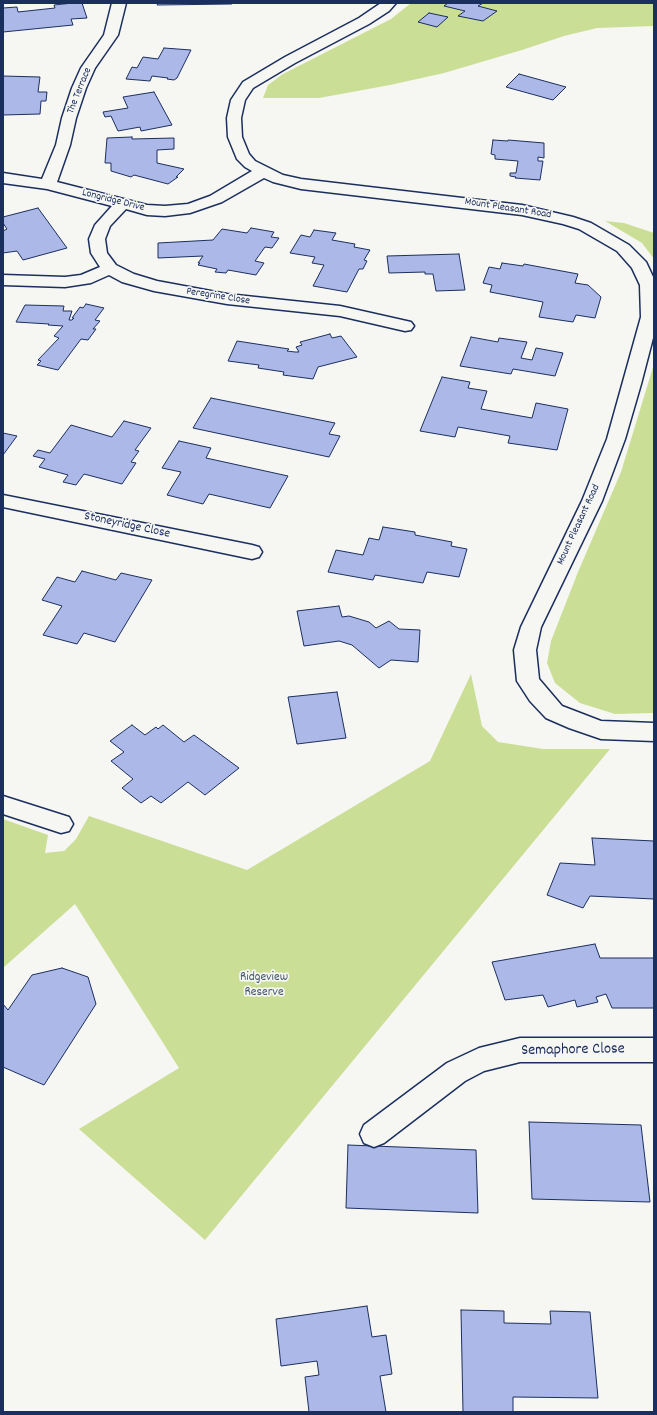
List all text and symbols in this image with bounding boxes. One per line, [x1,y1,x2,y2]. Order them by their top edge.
street label: The Terrace [65,66,95,116]
street label: Longridge Drive [80,187,146,215]
street label: Mount Pleasant Road [464,196,552,222]
street label: Peregrine Close [185,285,251,309]
street label: Mount Pleasant Road [555,483,603,567]
street label: Stoneyridge Close [83,509,171,543]
park label: Ridgeview Reserve [240,970,288,1001]
street label: Semaphore Close [521,1040,625,1062]

